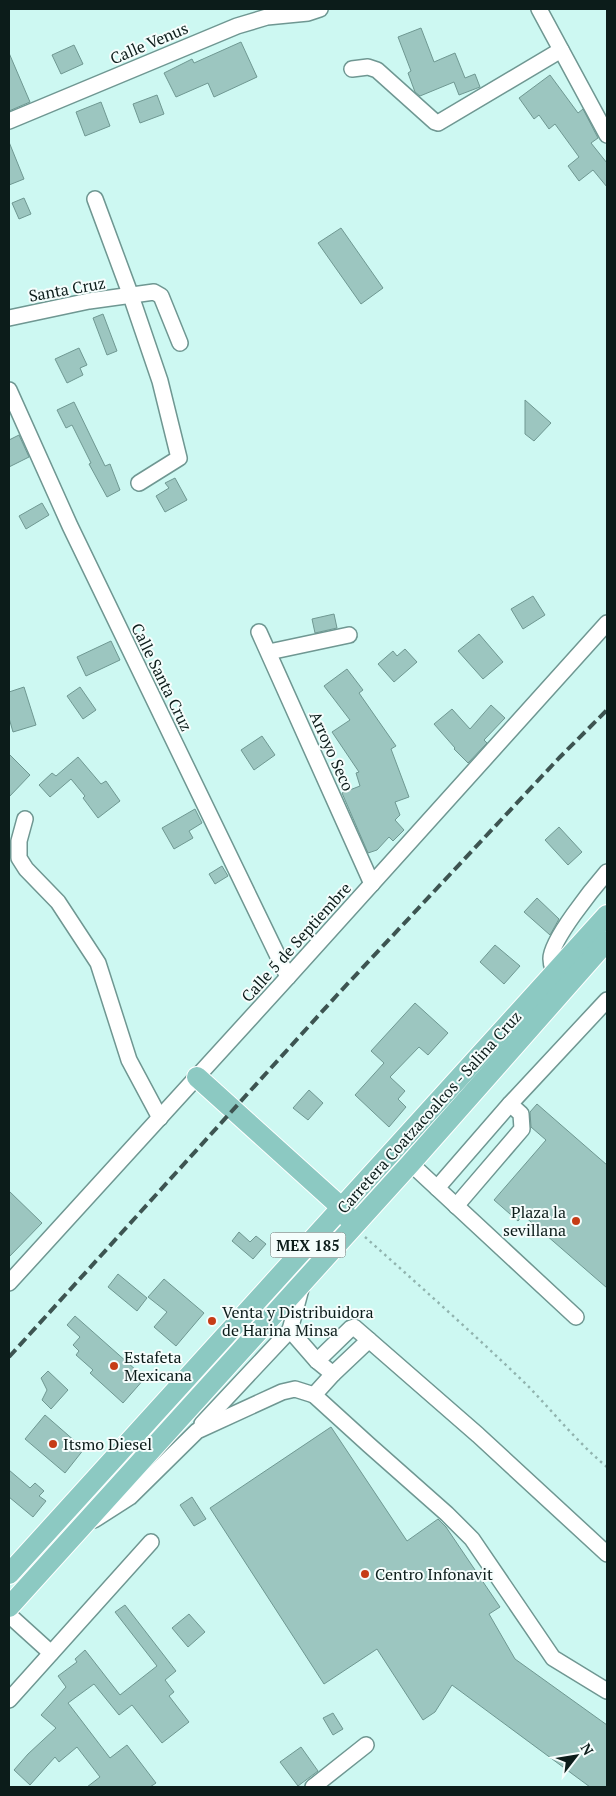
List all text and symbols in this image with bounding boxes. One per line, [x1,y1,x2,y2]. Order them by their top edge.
street label: Calle Venus [107,17,191,69]
street label: Santa Cruz [27,271,107,307]
street label: Calle Santa Cruz [126,619,198,735]
street label: Arroyo Seco [305,708,359,794]
street label: Calle 5 de Septiembre [236,877,356,1007]
street label: Carretera Coatzacoalcos - Salina Cruz [332,1006,526,1218]
place label: Plaza la sevillana [503,1201,566,1241]
marker: Plaza la sevillana [570,1215,582,1227]
road number: MEX 185 [270,1232,346,1258]
place label: Venta y Distribuidora de Harina Minsa [222,1301,374,1341]
marker: Venta y Distribuidora de Harina Minsa [206,1315,218,1327]
place label: Estafeta Mexicana [124,1346,192,1386]
marker: Estafeta Mexicana [108,1360,120,1372]
place label: Itsmo Diesel [63,1433,152,1455]
marker: Itsmo Diesel [47,1438,59,1450]
place label: Centro Infonavit [375,1563,493,1585]
marker: Centro Infonavit [359,1568,371,1580]
north arrow [551,1731,601,1781]
text: N [577,1740,599,1759]

